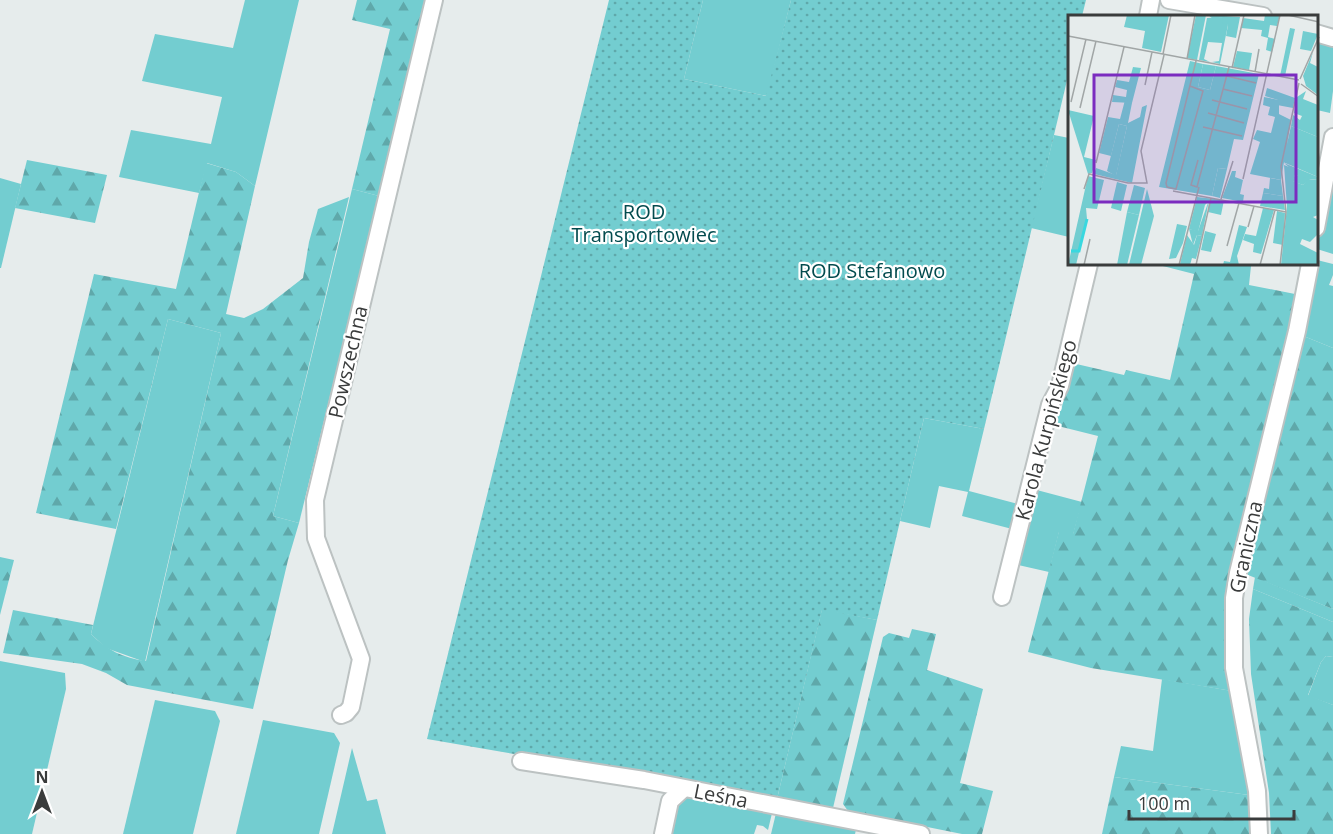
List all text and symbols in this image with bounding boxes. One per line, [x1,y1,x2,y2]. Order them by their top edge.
inset map [1068,15,1318,266]
park label: ROD Transportowiec [571,198,717,248]
park label: ROD Stefanowo [799,257,945,284]
street label: Powszechna [321,303,374,421]
street label: Karola Kurpińskiego [1008,336,1083,523]
street label: Graniczna [1223,498,1268,595]
north arrow [12,762,72,822]
text: N [35,766,49,788]
street label: Leśna [692,777,750,814]
scale bar [1129,783,1294,821]
text: 100 m [1138,791,1190,815]

